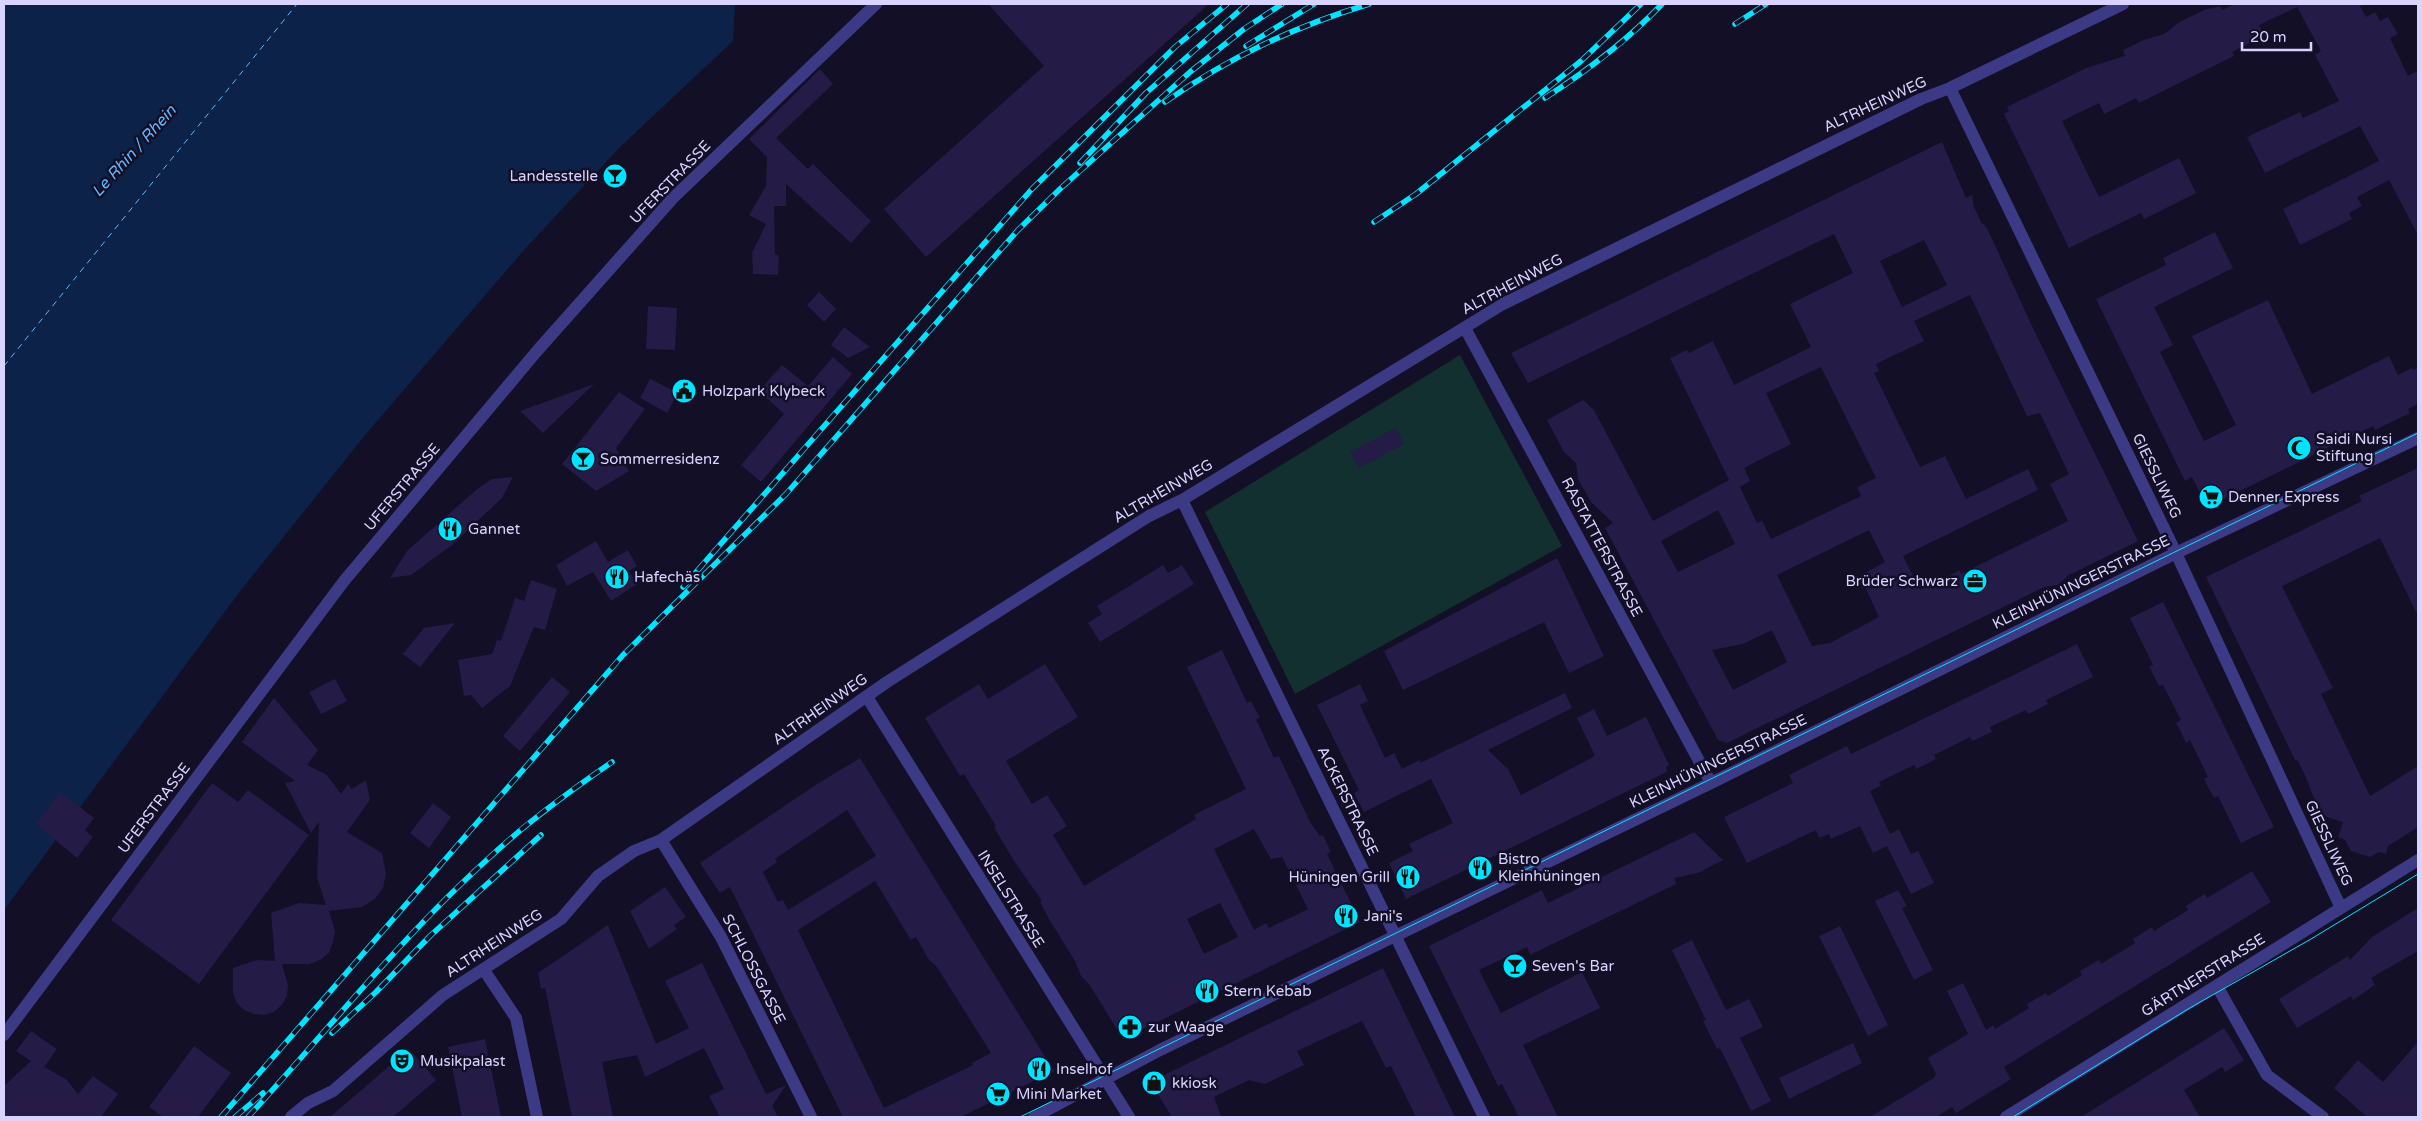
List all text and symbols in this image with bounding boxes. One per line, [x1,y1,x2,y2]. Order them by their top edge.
scale bar [2242,20,2311,52]
text: 20 m [2250,28,2287,46]
street label: ALTRHEINWEG [1821,72,1929,136]
water label: Le Rhin / Rhein [88,100,181,201]
street label: UFERSTRASSE [626,137,714,227]
bar icon: Landesstelle [602,163,628,189]
place label: Landesstelle [509,167,598,185]
street label: ALTRHEINWEG [1458,250,1566,318]
public building icon: Holzpark Klybeck [671,378,697,404]
place label: Holzpark Klybeck [702,382,825,400]
street label: GIESSLIWEG [2129,430,2185,522]
place label: Saidi Nursi Stiftung [2316,430,2392,465]
mosque icon: Saidi Nursi Stiftung [2286,435,2312,461]
street label: UFERSTRASSE [360,440,444,534]
bar icon: Sommerresidenz [570,446,596,472]
place label: Sommerresidenz [600,450,720,468]
street label: ALTRHEINWEG [1110,455,1216,527]
street label: RASTATTERSTRASSE [1558,474,1646,620]
supermarket icon: Denner Express [2198,484,2224,510]
place label: Denner Express [2228,488,2339,506]
restaurant icon: Gannet [437,516,463,542]
place label: Gannet [468,520,521,538]
street label: KLEINHÜNINGERSTRASSE [1989,531,2173,633]
restaurant icon: Hafechäs [604,564,630,590]
place label: Hafechäs [634,568,700,586]
office icon: Brüder Schwarz [1962,568,1988,594]
place label: Brüder Schwarz [1846,572,1958,590]
street label: ALTRHEINWEG [769,670,871,748]
street label: KLEINHÜNINGERSTRASSE [1626,710,1810,812]
street label: ACKERSTRASSE [1314,743,1382,859]
street label: UFERSTRASSE [114,759,194,857]
street label: GIESSLIWEG [2301,797,2357,889]
street label: INSELSTRASSE [974,847,1048,951]
place label: Bistro Kleinhüningen [1498,850,1600,885]
restaurant icon: Bistro Kleinhüningen [1467,855,1493,881]
restaurant icon: Hüningen Grill [1395,864,1421,890]
place label: Hüningen Grill [1288,868,1390,886]
restaurant icon: Jani's [1333,903,1359,929]
street label: ALTRHEINWEG [442,905,546,981]
place label: Jani's [1364,907,1403,925]
street label: SCHLOSSGASSE [719,911,789,1027]
street label: GÄRTNERSTRASSE [2138,930,2268,1020]
bar icon: Seven's Bar [1502,953,1528,979]
place label: Seven's Bar [1532,957,1614,975]
restaurant icon: Stern Kebab [1194,978,1220,1004]
place label: Stern Kebab [1224,982,1312,1000]
pharmacy icon: zur Waage [1117,1014,1143,1040]
place label: zur Waage [1148,1018,1224,1036]
theatre icon: Musikpalast [389,1048,415,1074]
place label: Musikpalast [420,1052,506,1070]
restaurant icon: Inselhof [1026,1056,1052,1082]
place label: Inselhof [1056,1060,1113,1078]
shop icon: kkiosk [1141,1070,1167,1096]
place label: kkiosk [1172,1074,1217,1092]
supermarket icon: Mini Market [985,1081,1011,1107]
place label: Mini Market [1016,1085,1102,1103]

